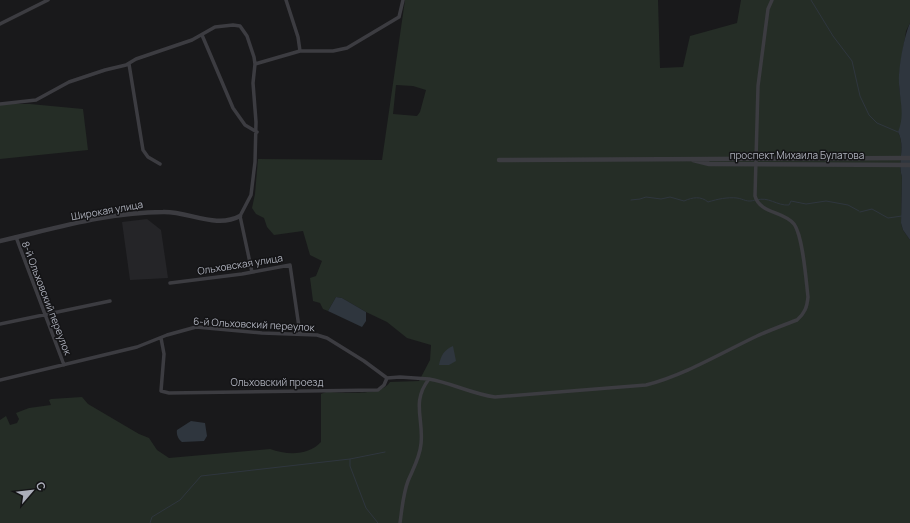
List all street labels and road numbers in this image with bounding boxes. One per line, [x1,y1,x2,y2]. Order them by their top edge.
street label: проспект Михаила Булатова [730,148,864,162]
street label: Широкая улица [70,197,144,223]
street label: 8-й Ольховский переулок [19,239,76,358]
street label: Ольховская улица [196,250,284,278]
street label: 6-й Ольховский переулок [193,314,316,334]
street label: Ольховский проезд [231,375,323,389]

